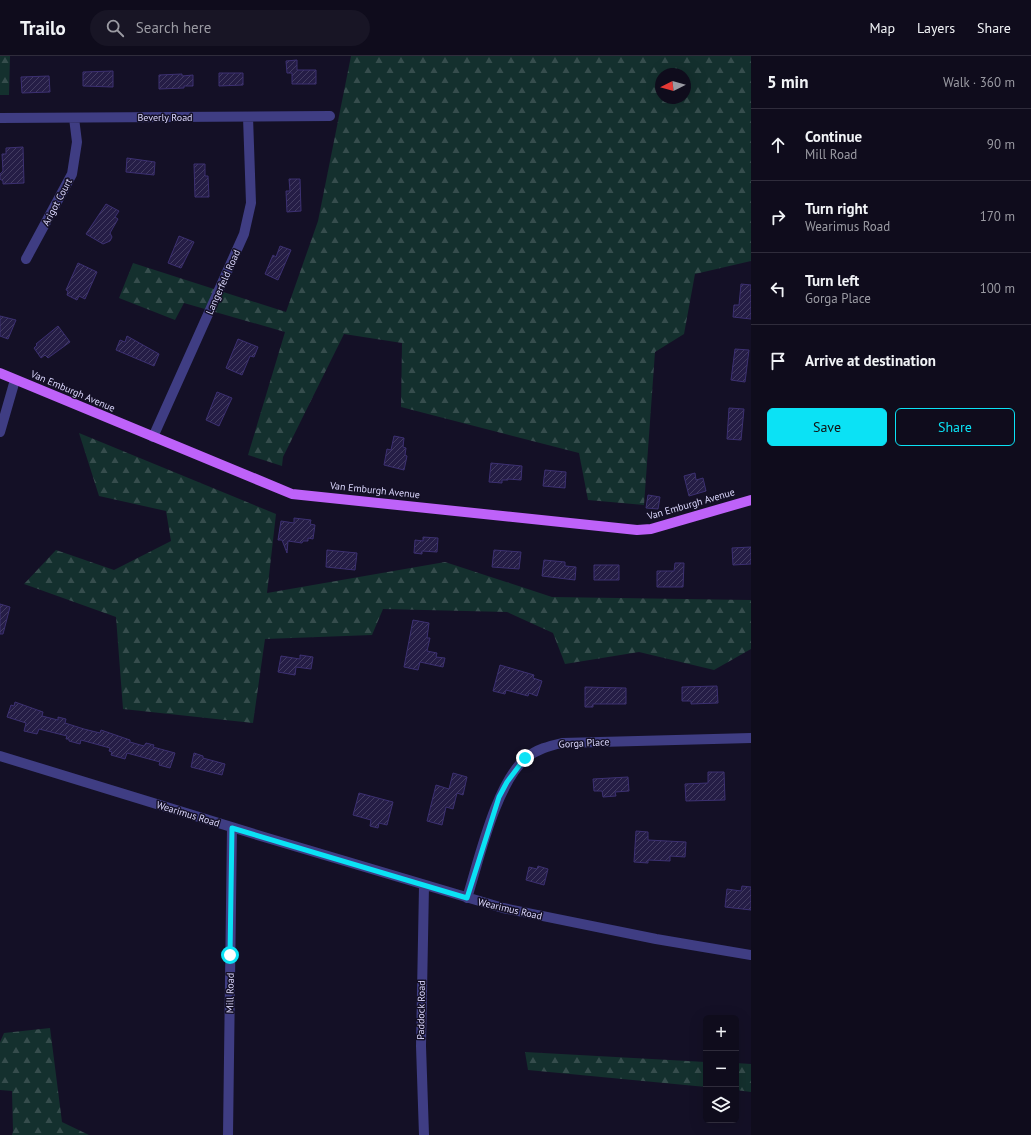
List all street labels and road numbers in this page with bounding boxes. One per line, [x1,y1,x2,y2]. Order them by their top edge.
street label: Beverly Road [138,111,192,124]
street label: Arigot Court [39,175,75,228]
street label: Langerfeld Road [203,248,243,316]
street label: Van Emburgh Avenue [28,367,117,415]
street label: Van Emburgh Avenue [328,479,421,501]
street label: Van Emburgh Avenue [645,485,736,523]
street label: Gorga Place [558,735,610,751]
street label: Wearimus Road [155,798,221,830]
street label: Wearimus Road [477,895,543,923]
street label: Mill Road [223,973,237,1013]
street label: Paddock Road [414,980,428,1040]

